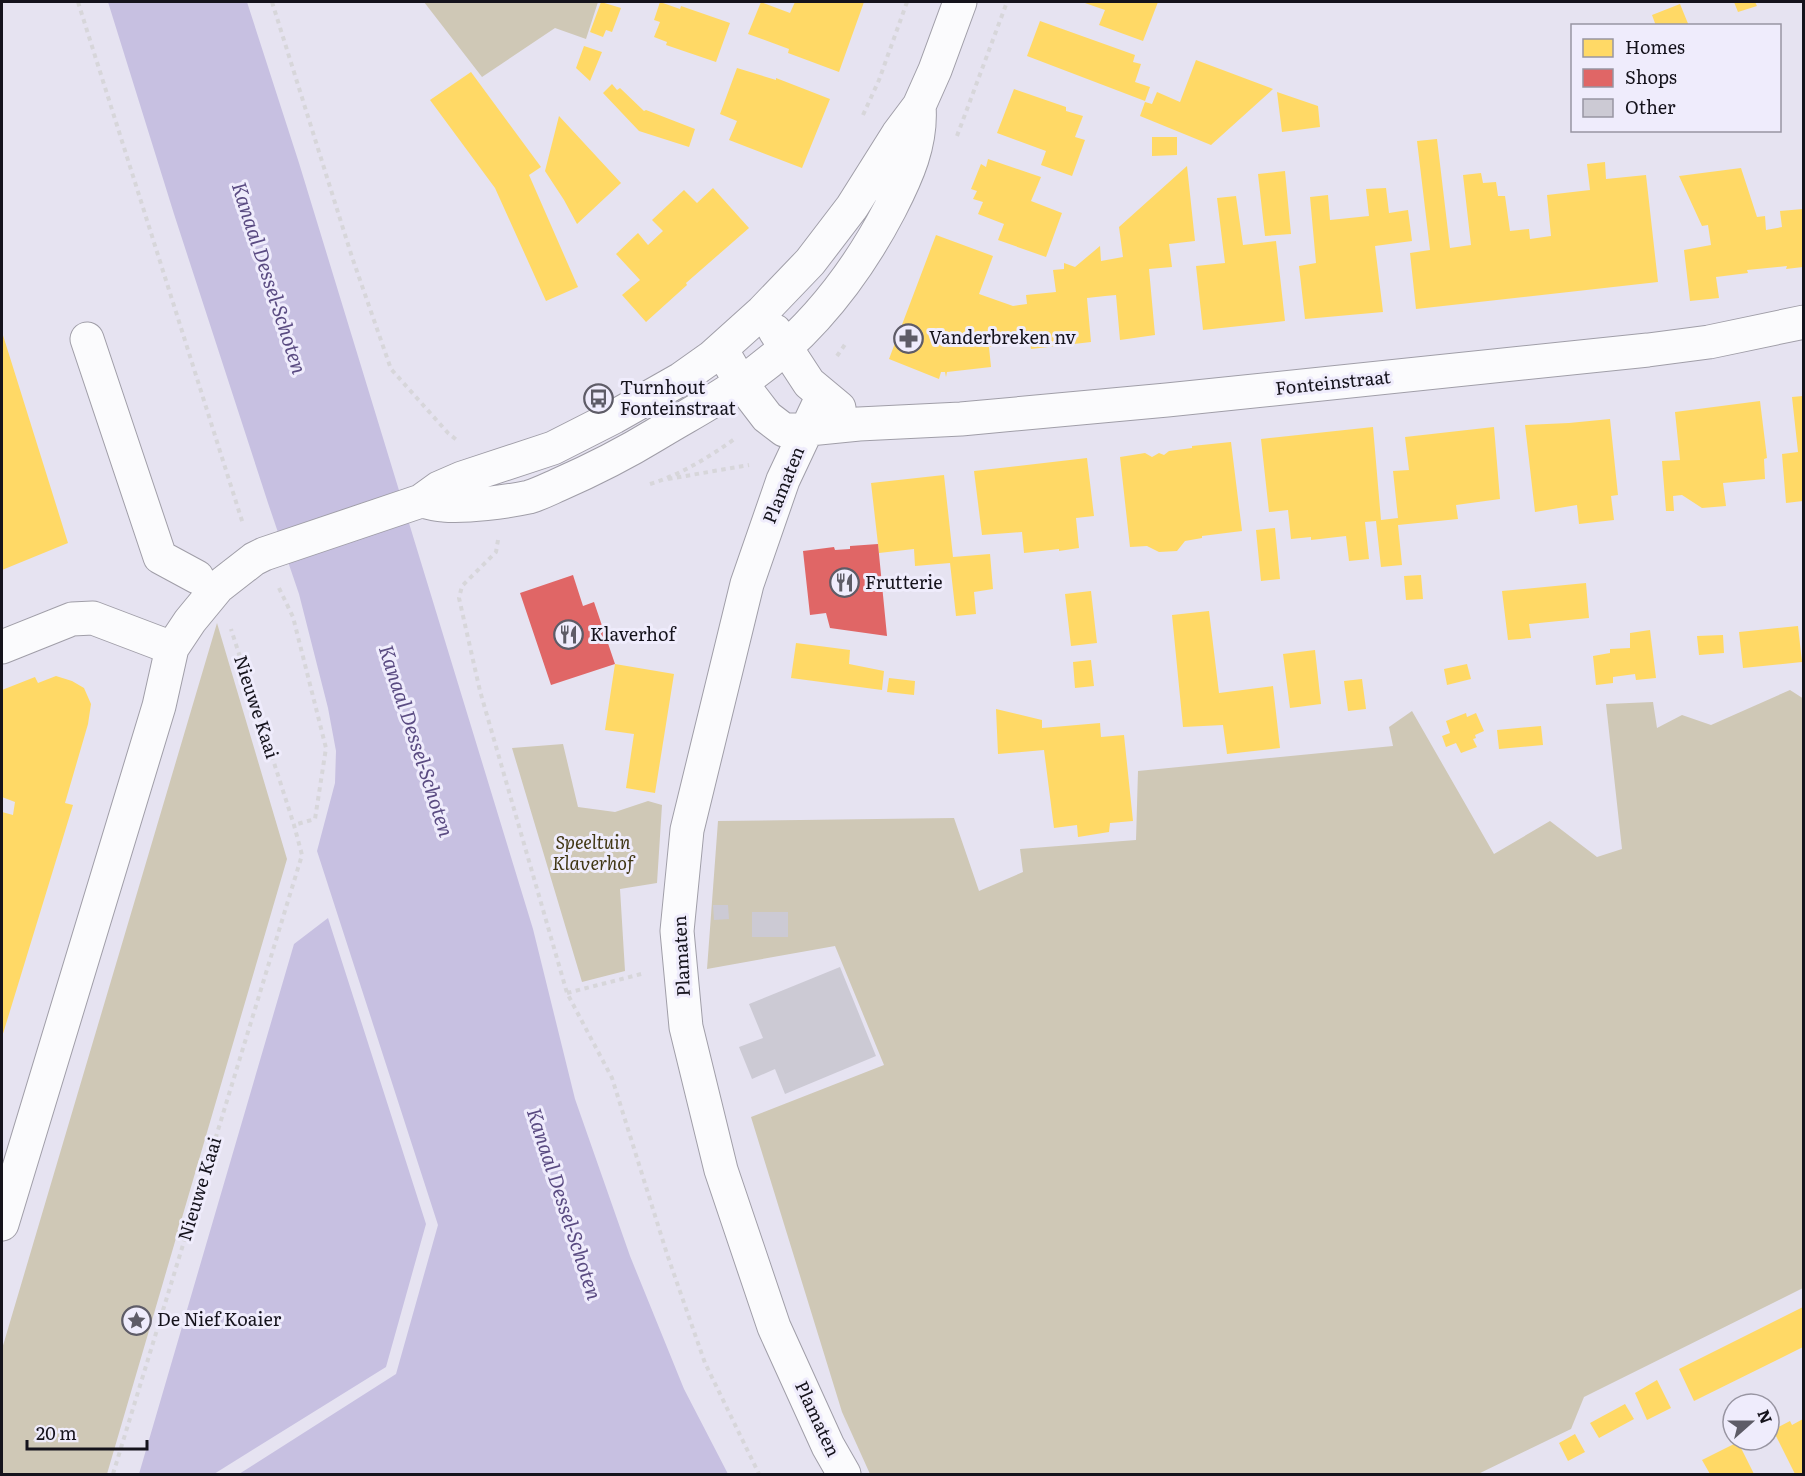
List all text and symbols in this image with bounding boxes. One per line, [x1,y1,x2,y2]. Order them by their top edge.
legend [1571,24,1781,132]
text: Homes [1625,33,1685,60]
text: Shops [1625,63,1677,90]
text: Other [1625,93,1676,120]
water label: Kanaal Dessel-Schoten [226,178,316,377]
pharmacy icon: Vanderbreken nv [892,322,924,354]
place label: Vanderbreken nv [929,323,1076,350]
street label: Fonteinstraat [1274,362,1393,401]
place label: Turnhout Fonteinstraat [620,373,737,421]
bus stop icon: Turnhout Fonteinstraat [583,382,615,414]
street label: Plamaten [755,442,810,527]
restaurant icon: Frutterie [828,567,860,599]
place label: Frutterie [865,568,943,595]
restaurant icon: Klaverhof [553,619,585,651]
place label: Klaverhof [590,620,677,647]
water label: Kanaal Dessel-Schoten [373,641,463,840]
street label: Nieuwe Kaai [228,651,287,762]
park label: Speeltuin Klaverhof [552,828,636,876]
street label: Plamaten [665,915,696,997]
water label: Kanaal Dessel-Schoten [521,1104,611,1303]
street label: Nieuwe Kaai [170,1133,227,1244]
place icon: De Nief Koaier [120,1304,152,1336]
place label: De Nief Koaier [157,1305,282,1332]
street label: Plamaten [789,1376,848,1461]
north arrow [1721,1392,1781,1452]
text: N [1752,1406,1780,1427]
scale bar [27,1413,147,1451]
text: 20 m [36,1419,77,1446]

